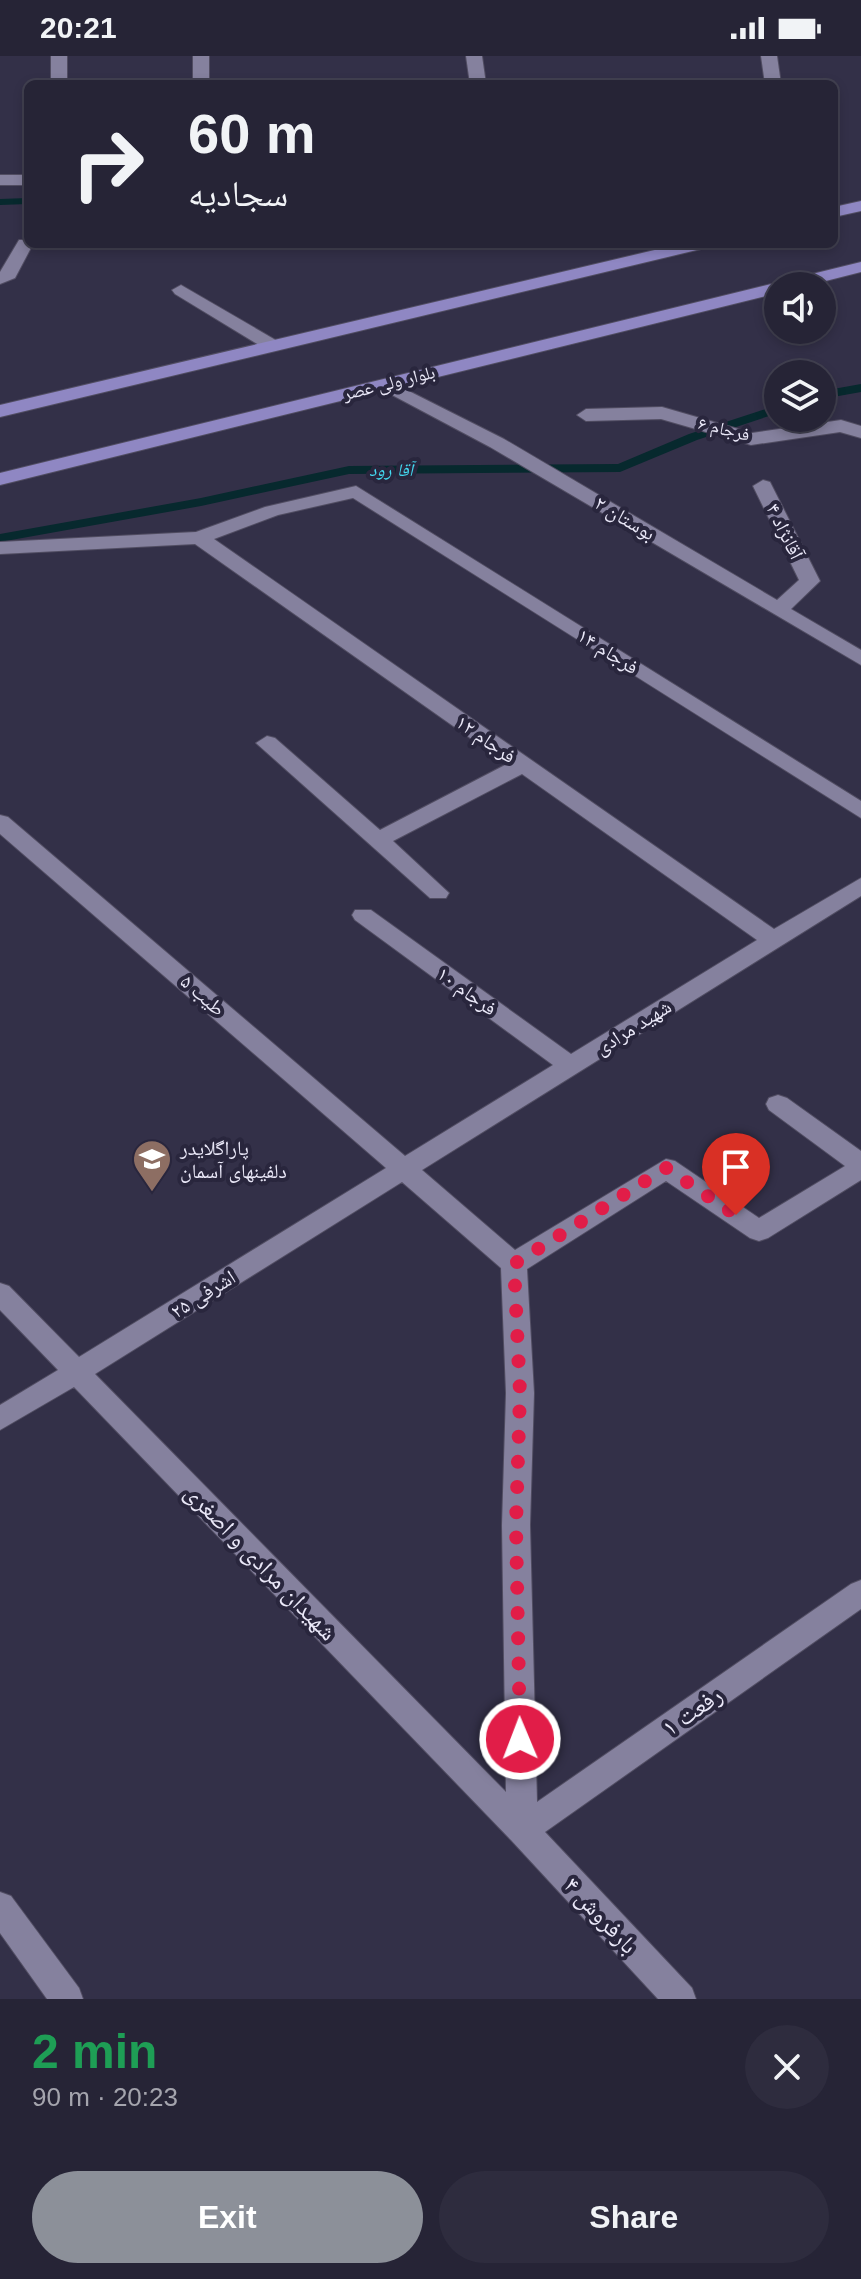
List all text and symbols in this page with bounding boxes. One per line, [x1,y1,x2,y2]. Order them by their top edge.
text: 20:21 [40,11,117,44]
text: 60 m [188,102,316,165]
icon: right [56,112,160,216]
text: سجادیه [188,173,288,214]
map controls [764,272,836,432]
button: sound [764,272,836,344]
button: layers [764,360,836,432]
street label: بلوار ولی عصر [340,362,437,405]
street label: فرجام ۶ [696,413,752,447]
water label: آقا رود [369,460,418,480]
street label: بوستان ۲ [590,491,659,545]
street label: آقانژاد ۴ [762,499,808,563]
street label: فرجام ۱۴ [572,624,642,681]
street label: فرجام ۱۲ [450,711,520,770]
street label: فرجام ۱۰ [431,962,501,1022]
street label: طیب ۵ [176,970,230,1021]
street label: شهید مرادی [591,995,676,1060]
pin [702,1133,770,1215]
place label: پاراگلایدر دلفینهای آسمان [179,1137,287,1183]
school or university icon: پاراگلایدر دلفینهای آسمان [131,1138,173,1193]
icon: arrive [714,1145,758,1189]
street label: اشرفی ۲۵ [167,1266,240,1323]
street label: شهیدان مرادی و اصغری [179,1478,342,1646]
street label: رفعت ۱ [657,1681,727,1741]
position arrow [478,1697,562,1781]
street label: بارفروش ۴ [558,1871,643,1960]
text: 2 min [32,2025,157,2078]
button: close [745,2025,829,2109]
text: 90 m · 20:23 [32,2082,178,2112]
button: Exit [32,2171,423,2263]
button: Share [439,2171,829,2263]

